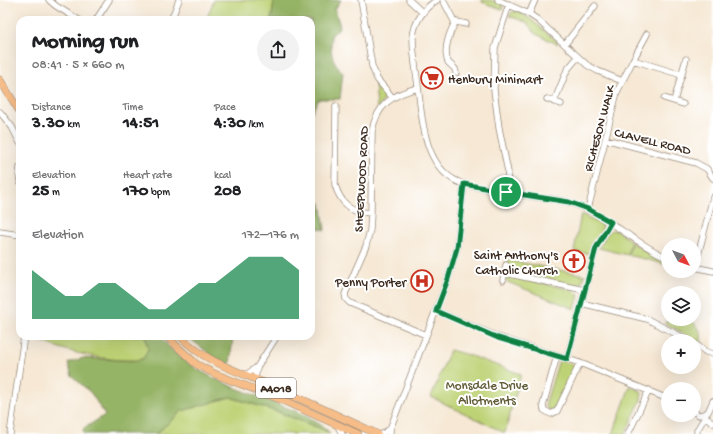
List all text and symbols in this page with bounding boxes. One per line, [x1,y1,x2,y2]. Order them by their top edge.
button: share [257,29,299,71]
text: Morning run [32,30,138,56]
text: 08:41 · 5 × 660 m [32,58,124,73]
supermarket icon: Henbury Minimart [419,65,445,91]
place label: Henbury Minimart [448,73,544,88]
street label: RICHESON WALK [582,82,620,173]
text: Distance [32,102,71,114]
text: Time [123,102,143,114]
text: Pace [214,102,236,114]
text: 3.30 [32,114,65,134]
text: 14:51 [123,114,159,134]
text: 4:30 [214,114,246,134]
text: km [65,119,80,131]
text: /km [246,119,264,131]
street label: SHEEPWOOD ROAD [352,125,373,232]
street label: CLAVELL ROAD [613,126,693,159]
text: Elevation [32,170,76,182]
text: Heart rate [123,170,172,182]
text: kcal [214,170,231,182]
pin [489,175,523,209]
icon: arrive [495,181,517,203]
text: 25 [32,182,49,202]
text: 170 [123,182,148,202]
text: 208 [214,182,241,202]
text: m [49,187,60,199]
text: bpm [148,187,170,199]
text: Elevation [32,228,84,243]
text: 172–176 m [242,228,299,243]
north arrow [661,238,701,278]
map controls [661,238,701,422]
church icon: Saint Anthony's Catholic Church [561,248,587,274]
place label: Saint Anthony's Catholic Church [474,249,559,279]
hospital icon: Penny Porter [409,268,435,294]
place label: Penny Porter [334,276,407,291]
button: layers [661,286,701,326]
button: + [661,334,701,374]
road number: A4018 [256,378,296,398]
park label: Monsdale Drive Allotments [446,379,529,409]
button: − [661,382,701,422]

